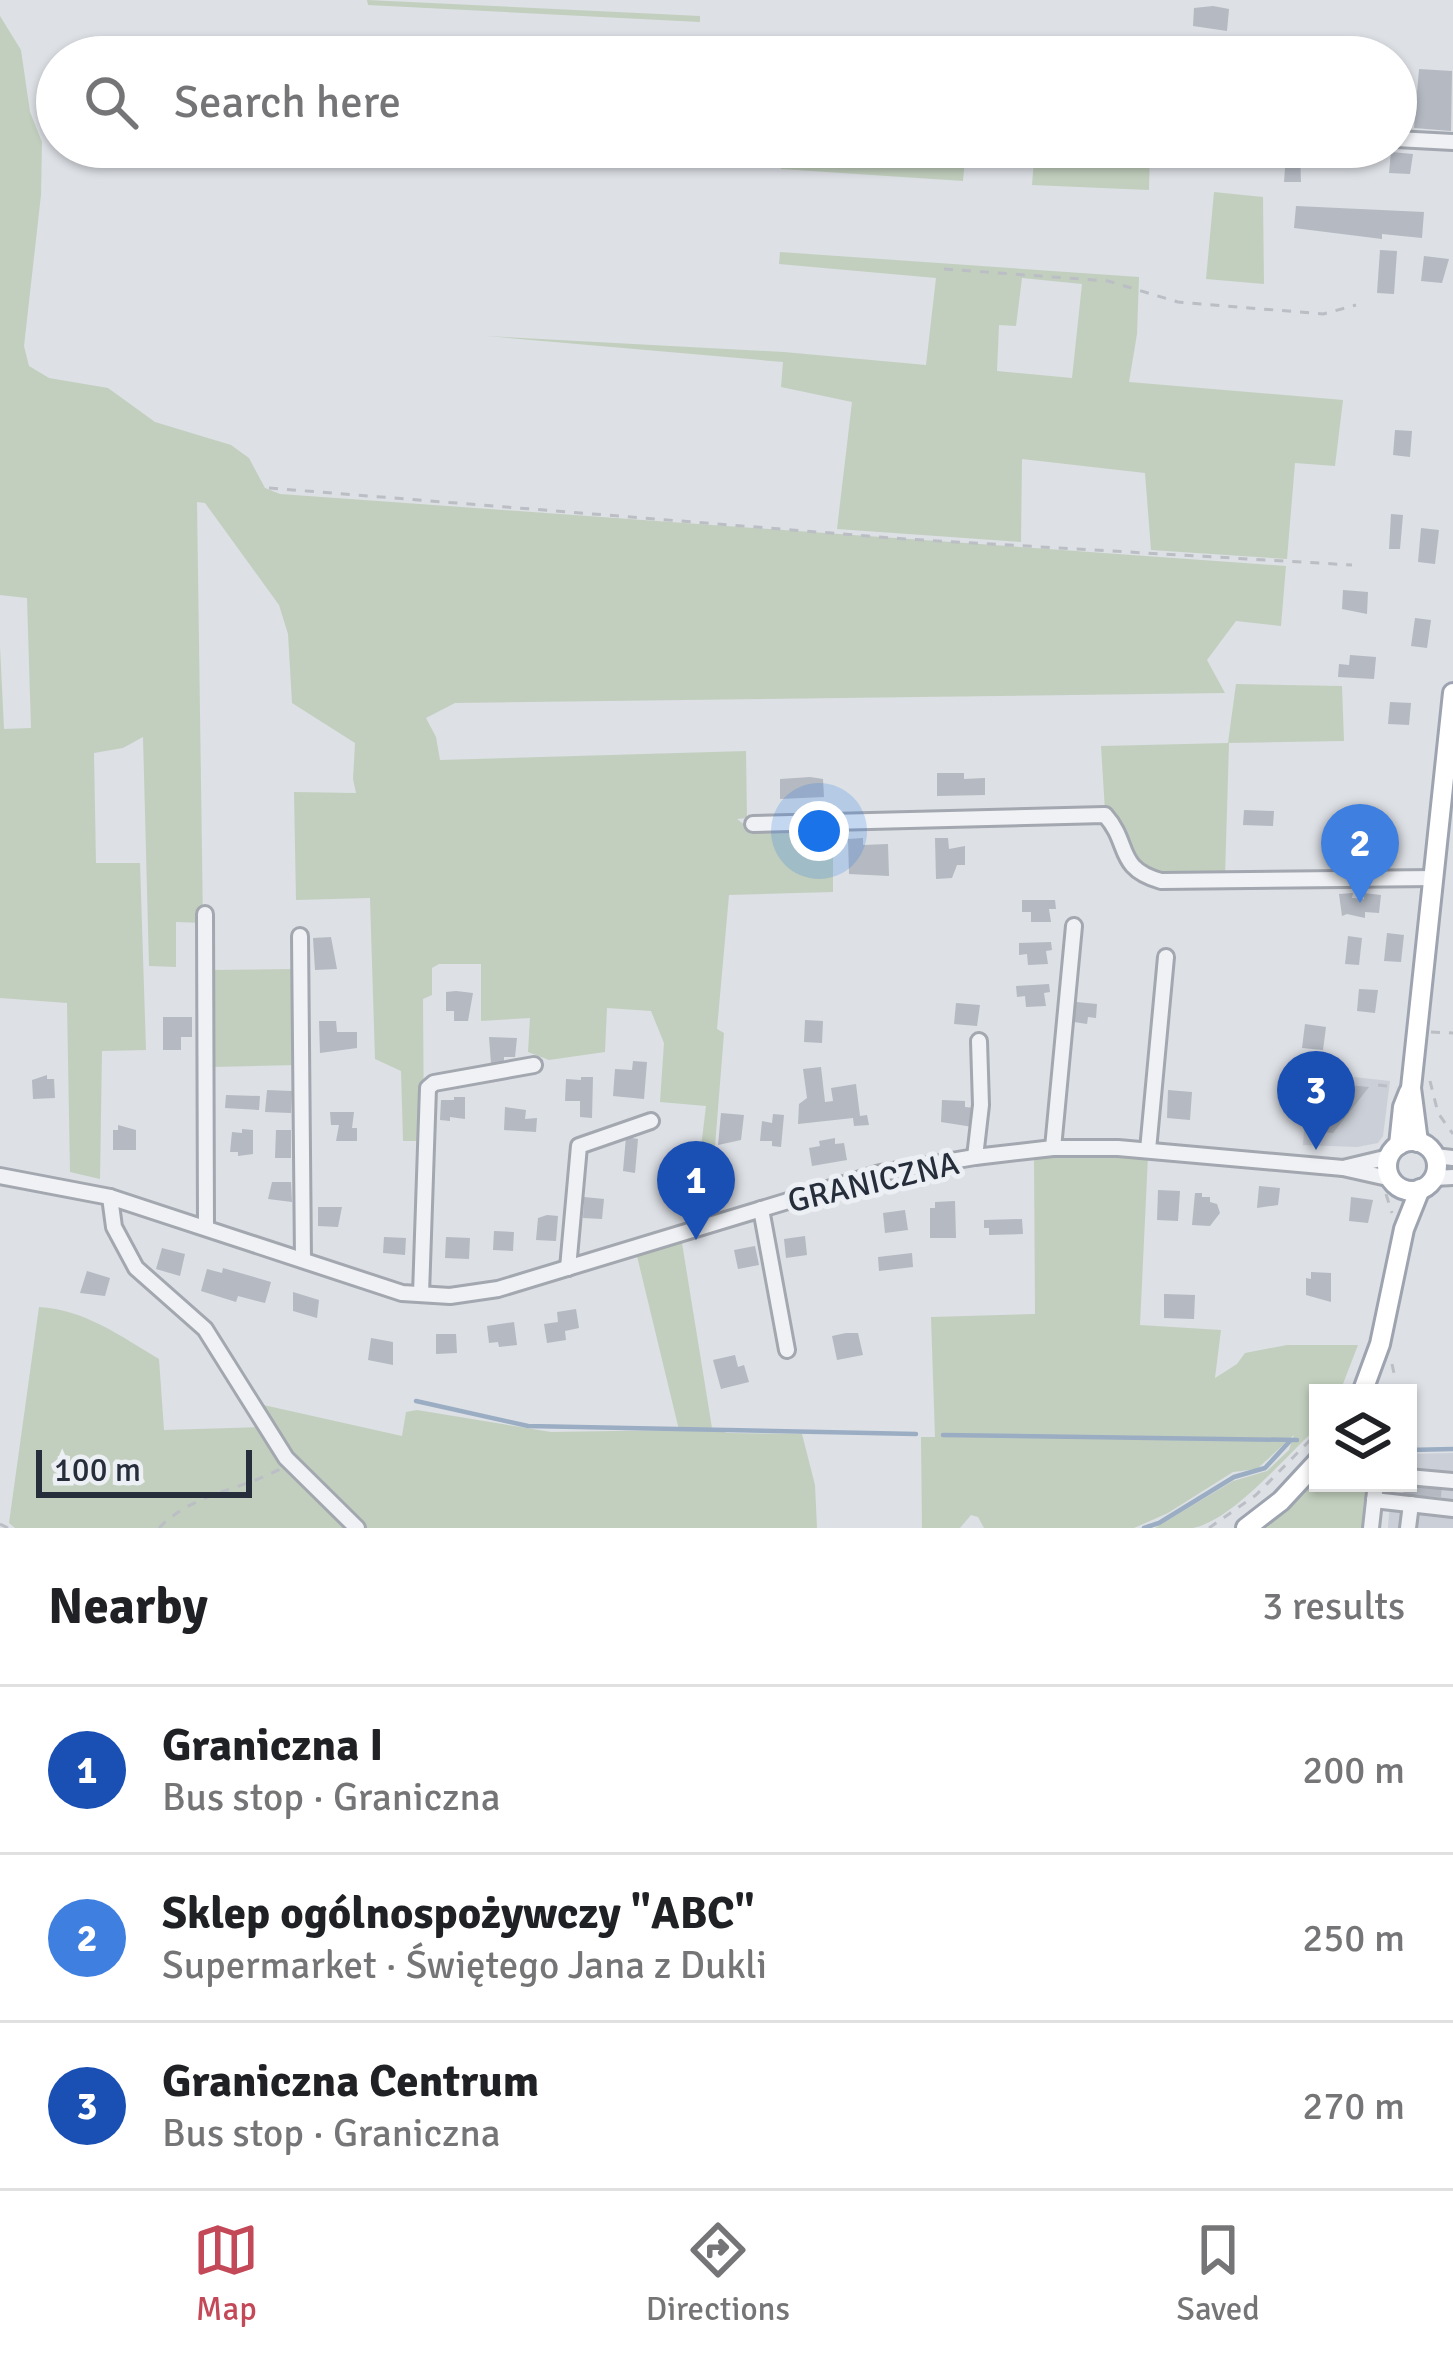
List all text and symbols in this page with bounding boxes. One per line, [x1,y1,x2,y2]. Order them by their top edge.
search box [36,36,1417,168]
icon: search [78,69,144,135]
text: Search here [174,75,401,130]
your location [789,801,849,861]
pin: 2 [1321,804,1399,903]
pin: 3 [1277,1051,1355,1150]
pin: 1 [657,1141,735,1240]
street label: GRANICZNA [784,1143,963,1222]
map controls [1309,1384,1417,1492]
button: layers [1309,1384,1417,1492]
scale bar [36,1444,252,1497]
text: 100 m [54,1450,141,1491]
text: Nearby [48,1575,208,1638]
text: 3 results [1262,1582,1405,1630]
text: Graniczna I [162,1718,383,1773]
text: 1 [76,1746,98,1794]
text: 200 m [1302,1746,1405,1794]
text: Bus stop · Graniczna [162,1773,501,1821]
text: Sklep ogólnospożywczy "ABC" [162,1886,755,1941]
text: 2 [76,1914,98,1962]
text: 250 m [1302,1914,1405,1962]
text: Supermarket · Świętego Jana z Dukli [162,1941,767,1989]
text: Graniczna Centrum [162,2054,539,2109]
text: 3 [76,2082,98,2130]
text: 270 m [1302,2082,1405,2130]
text: Bus stop · Graniczna [162,2109,501,2157]
tab: Map [193,2217,259,2330]
tab: Directions [646,2217,790,2330]
tab: Saved [1177,2217,1260,2330]

